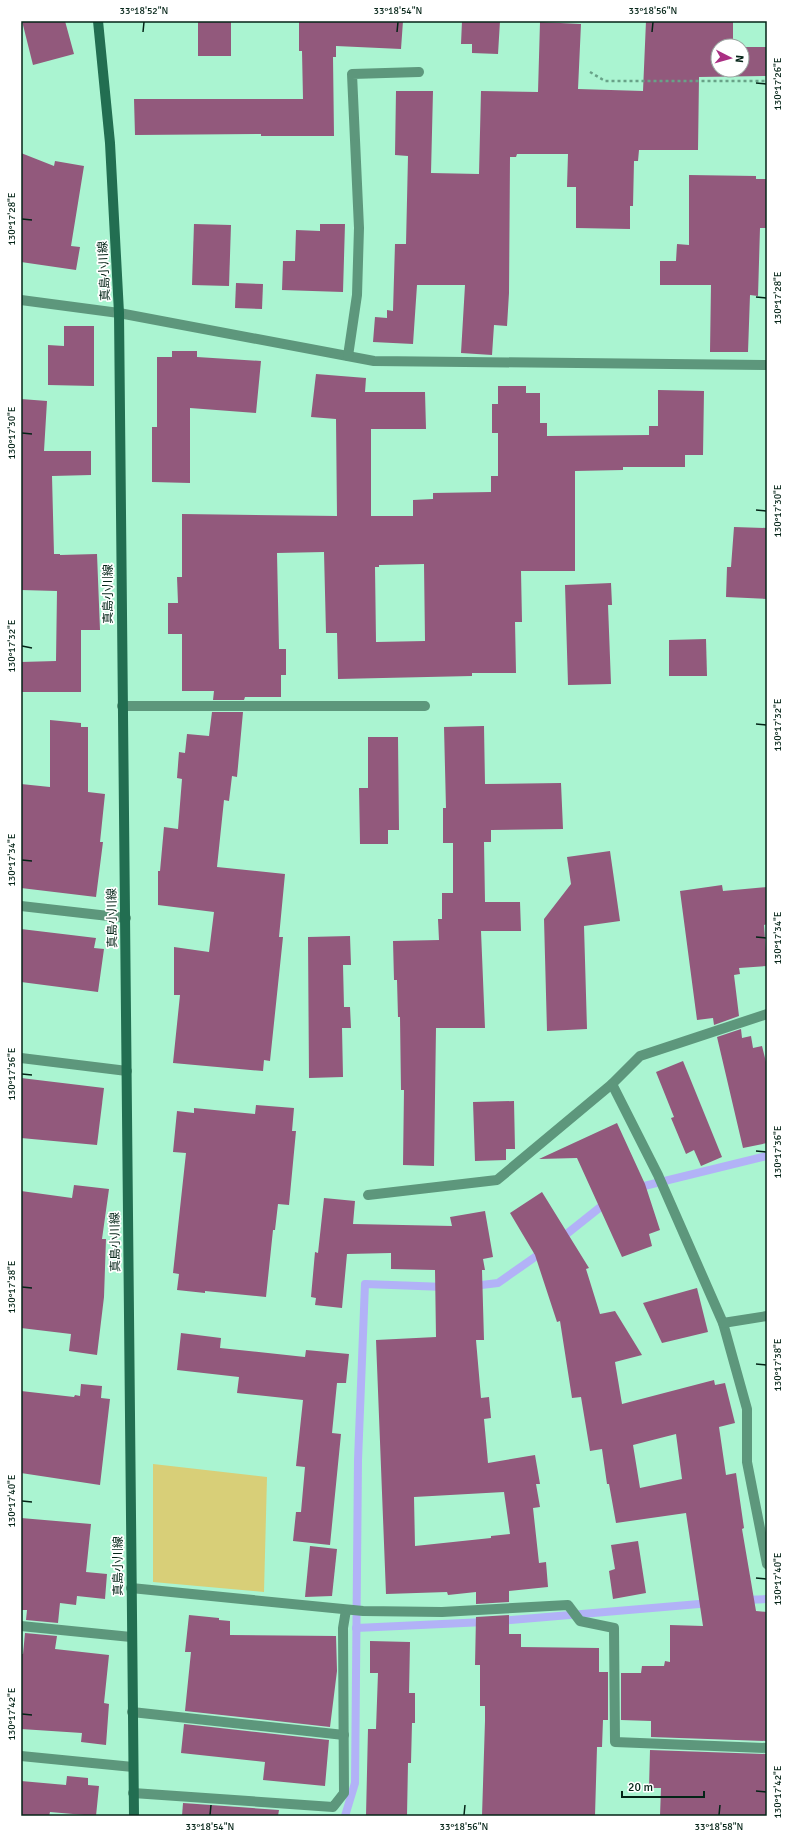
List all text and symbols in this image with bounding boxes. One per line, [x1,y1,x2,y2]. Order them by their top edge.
text: 33°18'52"N [120,5,168,17]
text: 33°18'54"N [374,5,422,17]
text: 33°18'56"N [629,5,677,17]
north arrow [710,38,750,78]
text: N [733,55,746,63]
text: 130°17'26"E [772,57,784,111]
text: 130°17'28"E [6,192,18,246]
street label: 真島小川線 [95,241,114,301]
text: 130°17'28"E [772,271,784,325]
text: 130°17'30"E [6,406,18,460]
text: 130°17'30"E [772,484,784,538]
street label: 真島小川線 [101,564,116,624]
text: 130°17'32"E [6,619,18,673]
text: 130°17'32"E [772,698,784,752]
text: 130°17'34"E [6,833,18,887]
street label: 真島小川線 [104,888,121,948]
text: 130°17'34"E [772,911,784,965]
text: 130°17'36"E [6,1047,18,1101]
text: 130°17'36"E [772,1125,784,1179]
street label: 真島小川線 [107,1212,124,1272]
text: 130°17'38"E [6,1260,18,1314]
text: 130°17'38"E [772,1338,784,1392]
text: 130°17'40"E [6,1474,18,1528]
street label: 真島小川線 [111,1536,126,1596]
text: 130°17'40"E [772,1552,784,1606]
text: 130°17'42"E [6,1687,18,1741]
text: 130°17'42"E [772,1765,784,1819]
scale bar [622,1773,704,1799]
text: 20 m [628,1780,653,1795]
text: 33°18'54"N [186,1821,234,1833]
text: 33°18'56"N [440,1821,488,1833]
text: 33°18'58"N [695,1821,743,1833]

